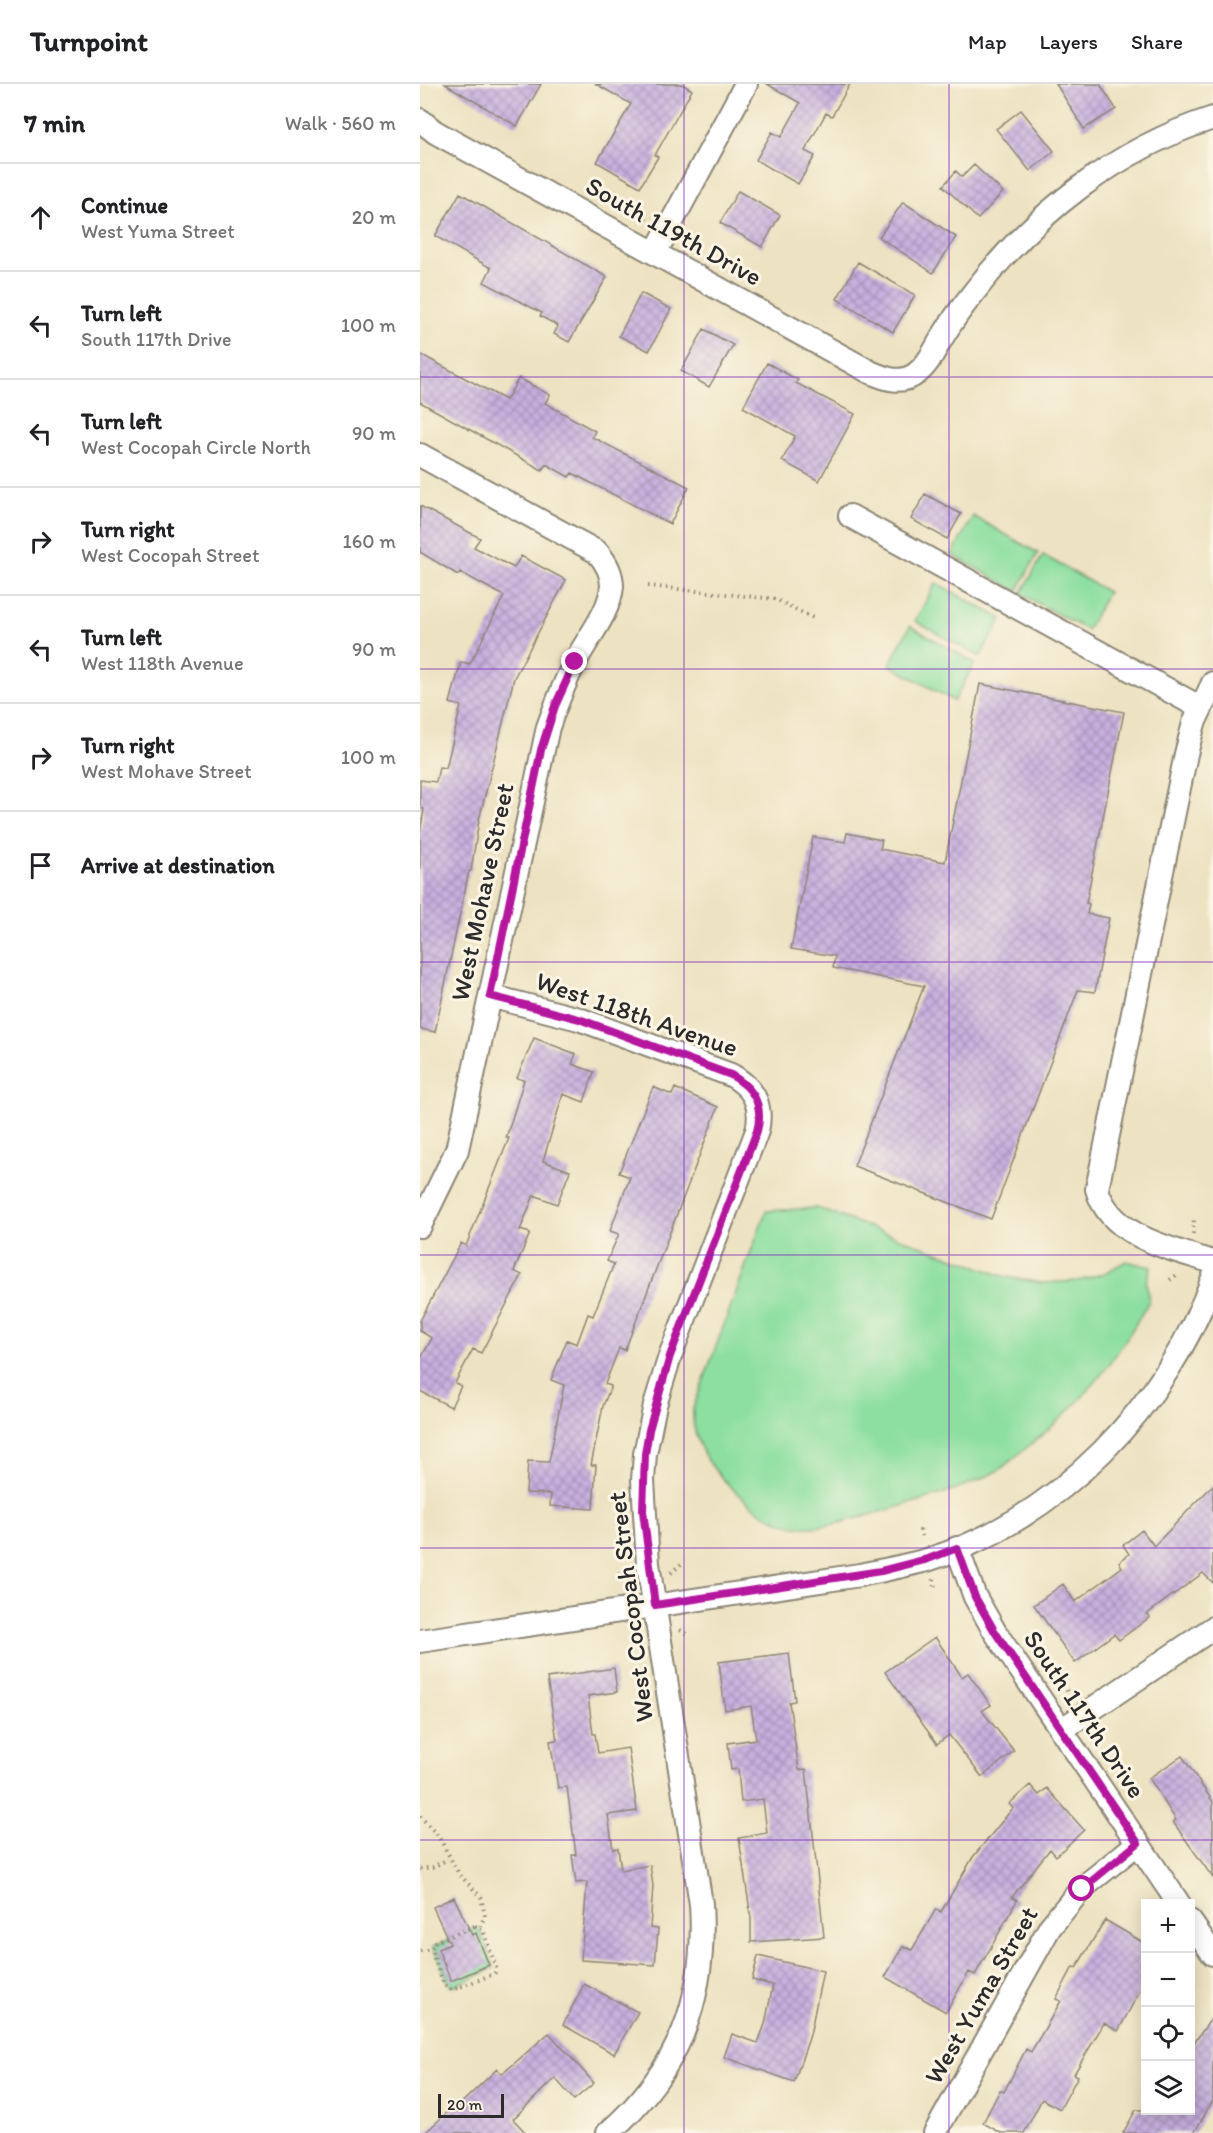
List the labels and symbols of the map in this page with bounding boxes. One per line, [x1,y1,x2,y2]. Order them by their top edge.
street label: South 119th Drive [580,169,768,293]
route end [561,648,587,674]
street label: West Mohave Street [443,780,521,1004]
street label: West 118th Avenue [532,964,742,1064]
street label: West Cocopah Street [600,1490,660,1724]
street label: South 117th Drive [1017,1624,1153,1804]
route start [1068,1875,1094,1901]
street label: West Yuma Street [917,1900,1045,2090]
scale bar [438,2091,504,2118]

